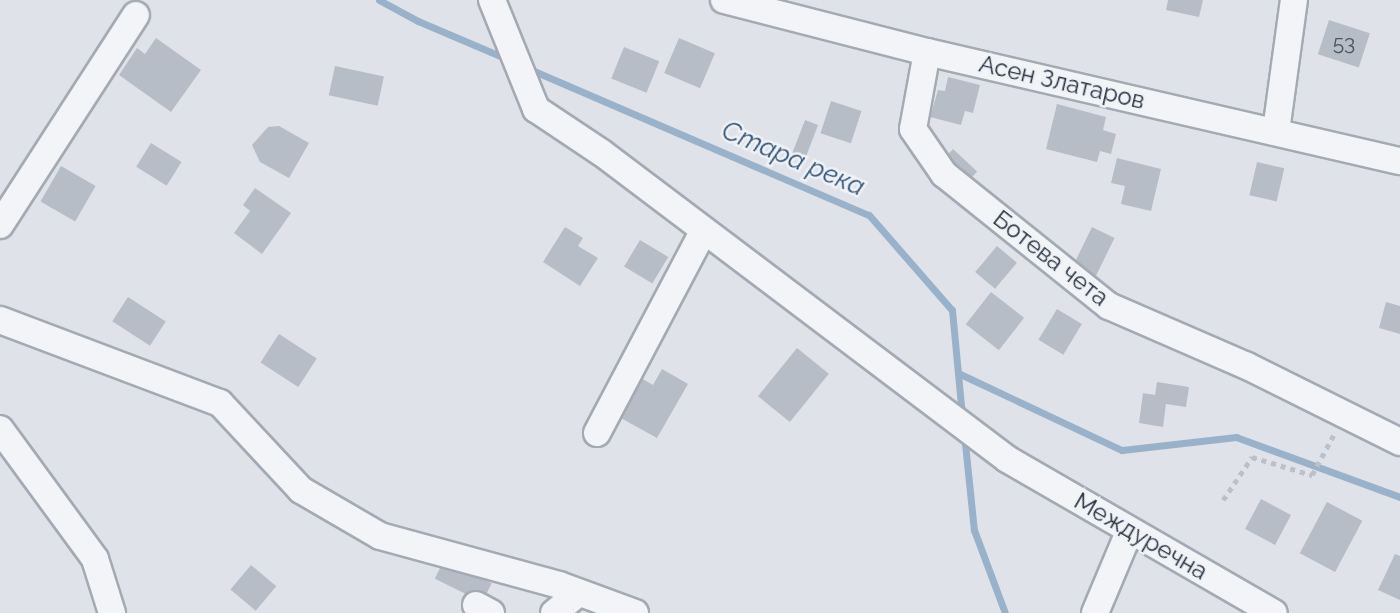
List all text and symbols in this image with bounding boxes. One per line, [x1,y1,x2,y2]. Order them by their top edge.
house number: 53 [1333,30,1355,56]
street label: Асен Златаров [976,49,1148,115]
water label: Стара река [717,115,869,203]
street label: Ботева чета [988,204,1114,312]
street label: Междуречна [1069,486,1213,586]

